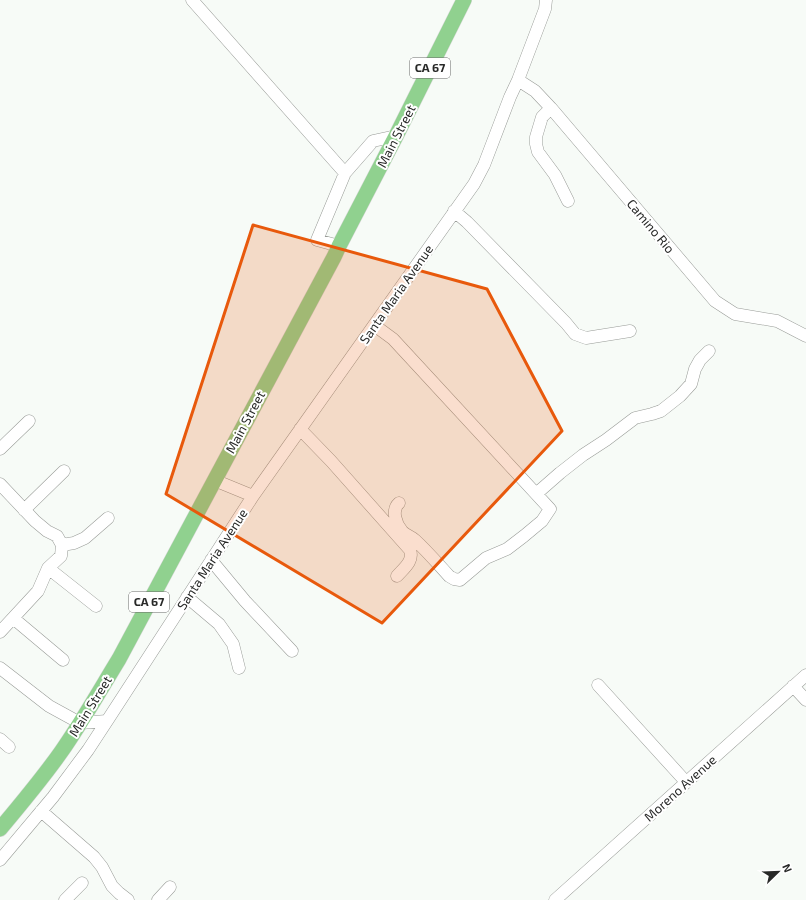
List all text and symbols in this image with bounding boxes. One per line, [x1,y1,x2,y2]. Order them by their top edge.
road number: CA 67 [410,58,450,78]
street label: Main Street [373,102,419,170]
street label: Camino Rio [624,196,678,256]
street label: Santa Maria Avenue [356,241,436,347]
street label: Main Street [222,388,268,456]
street label: Santa Maria Avenue [173,505,251,613]
road number: CA 67 [129,592,169,612]
street label: Main Street [65,673,115,739]
street label: Moreno Avenue [640,751,720,825]
north arrow [758,852,798,892]
text: N [780,862,795,874]

